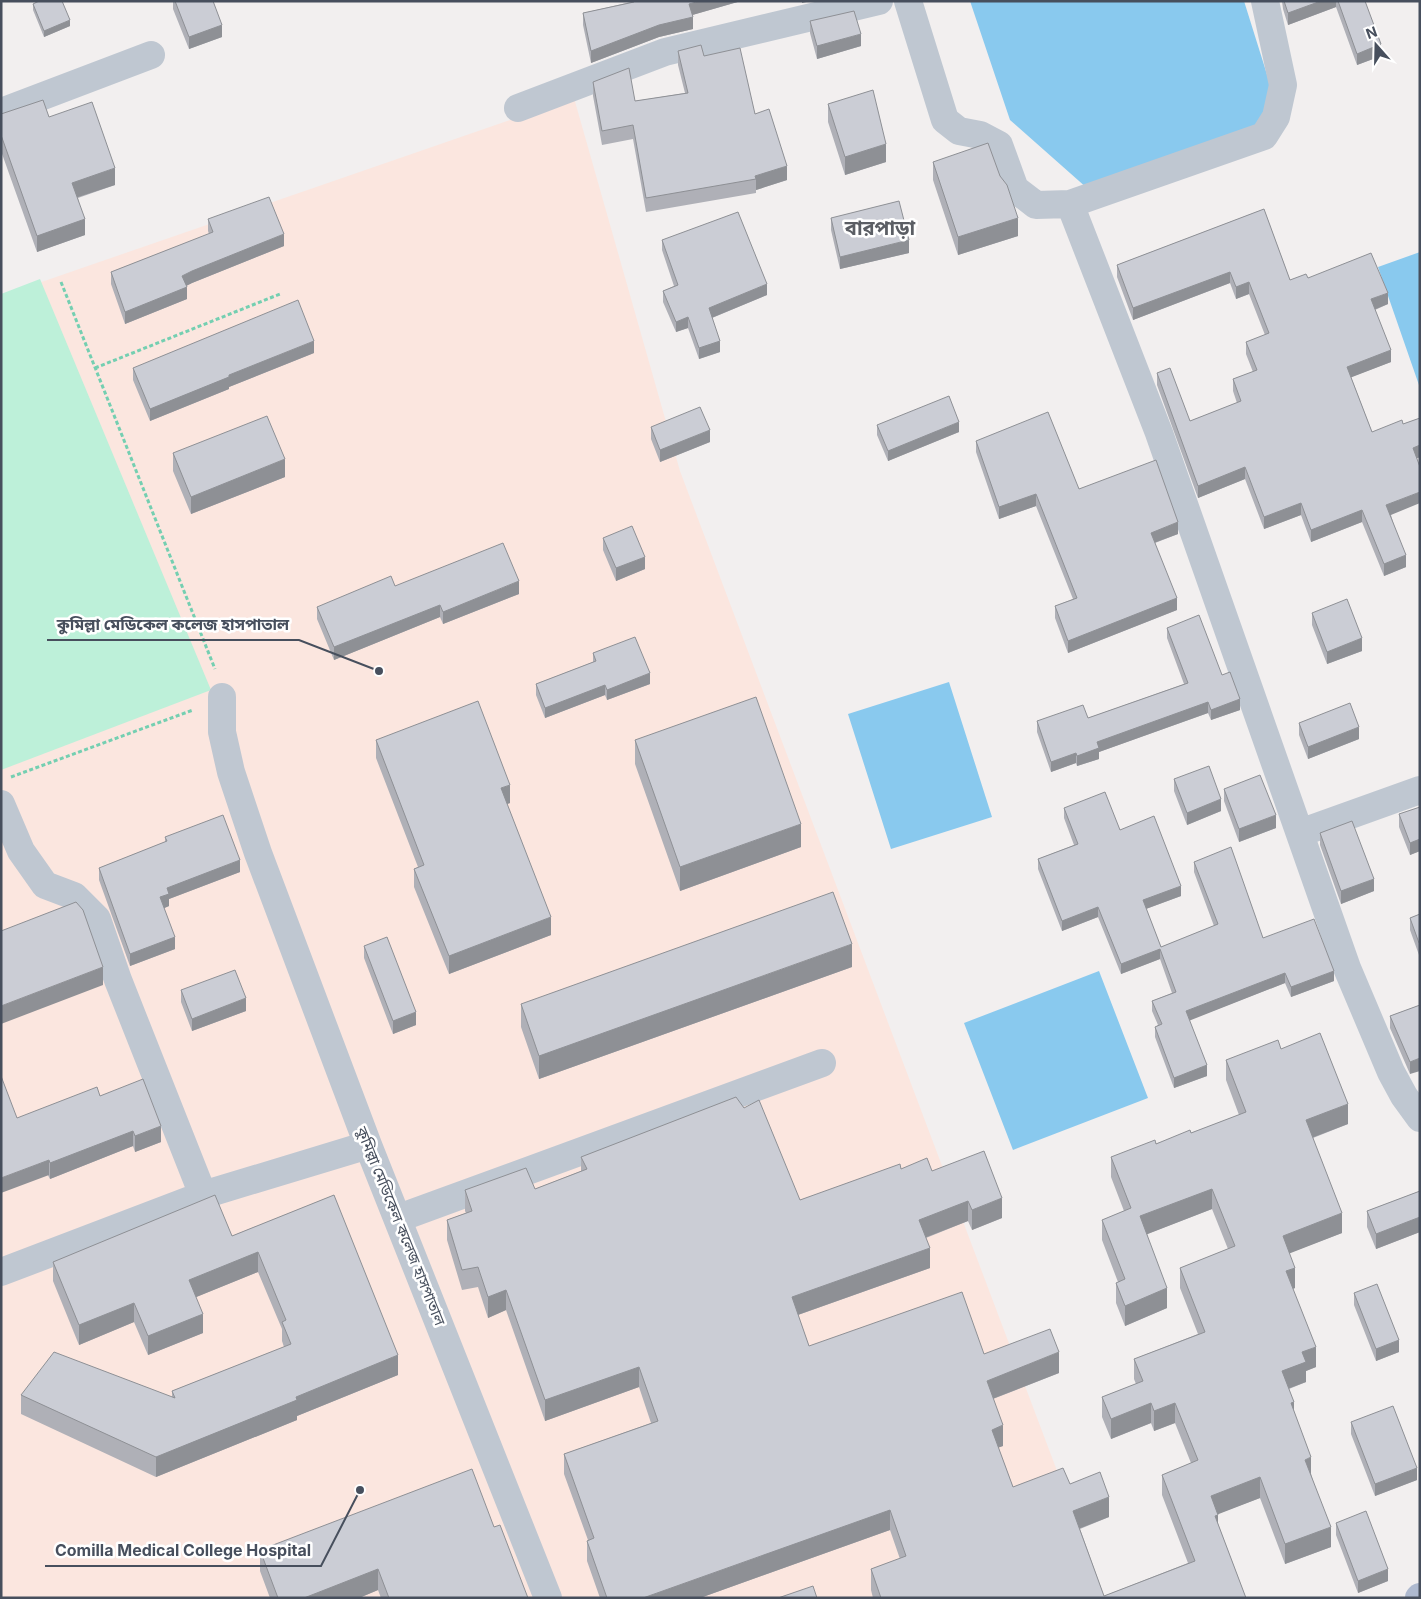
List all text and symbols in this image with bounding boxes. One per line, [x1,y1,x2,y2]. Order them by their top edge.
north arrow [1351,20,1401,70]
text: N [1363,23,1379,42]
district label: বারপাড়া [844,216,915,240]
callout: কুমিল্লা মেডিকেল কলেজ হাসপাতাল [47,609,299,640]
text: কুমিল্লা মেডিকেল কলেজ হাসপাতাল [56,614,290,635]
street label: কুমিল্লা মেডিকেল কলেজ হাসপাতাল [352,1123,450,1329]
callout: Comilla Medical College Hospital [45,1535,321,1566]
text: Comilla Medical College Hospital [55,1540,311,1560]

